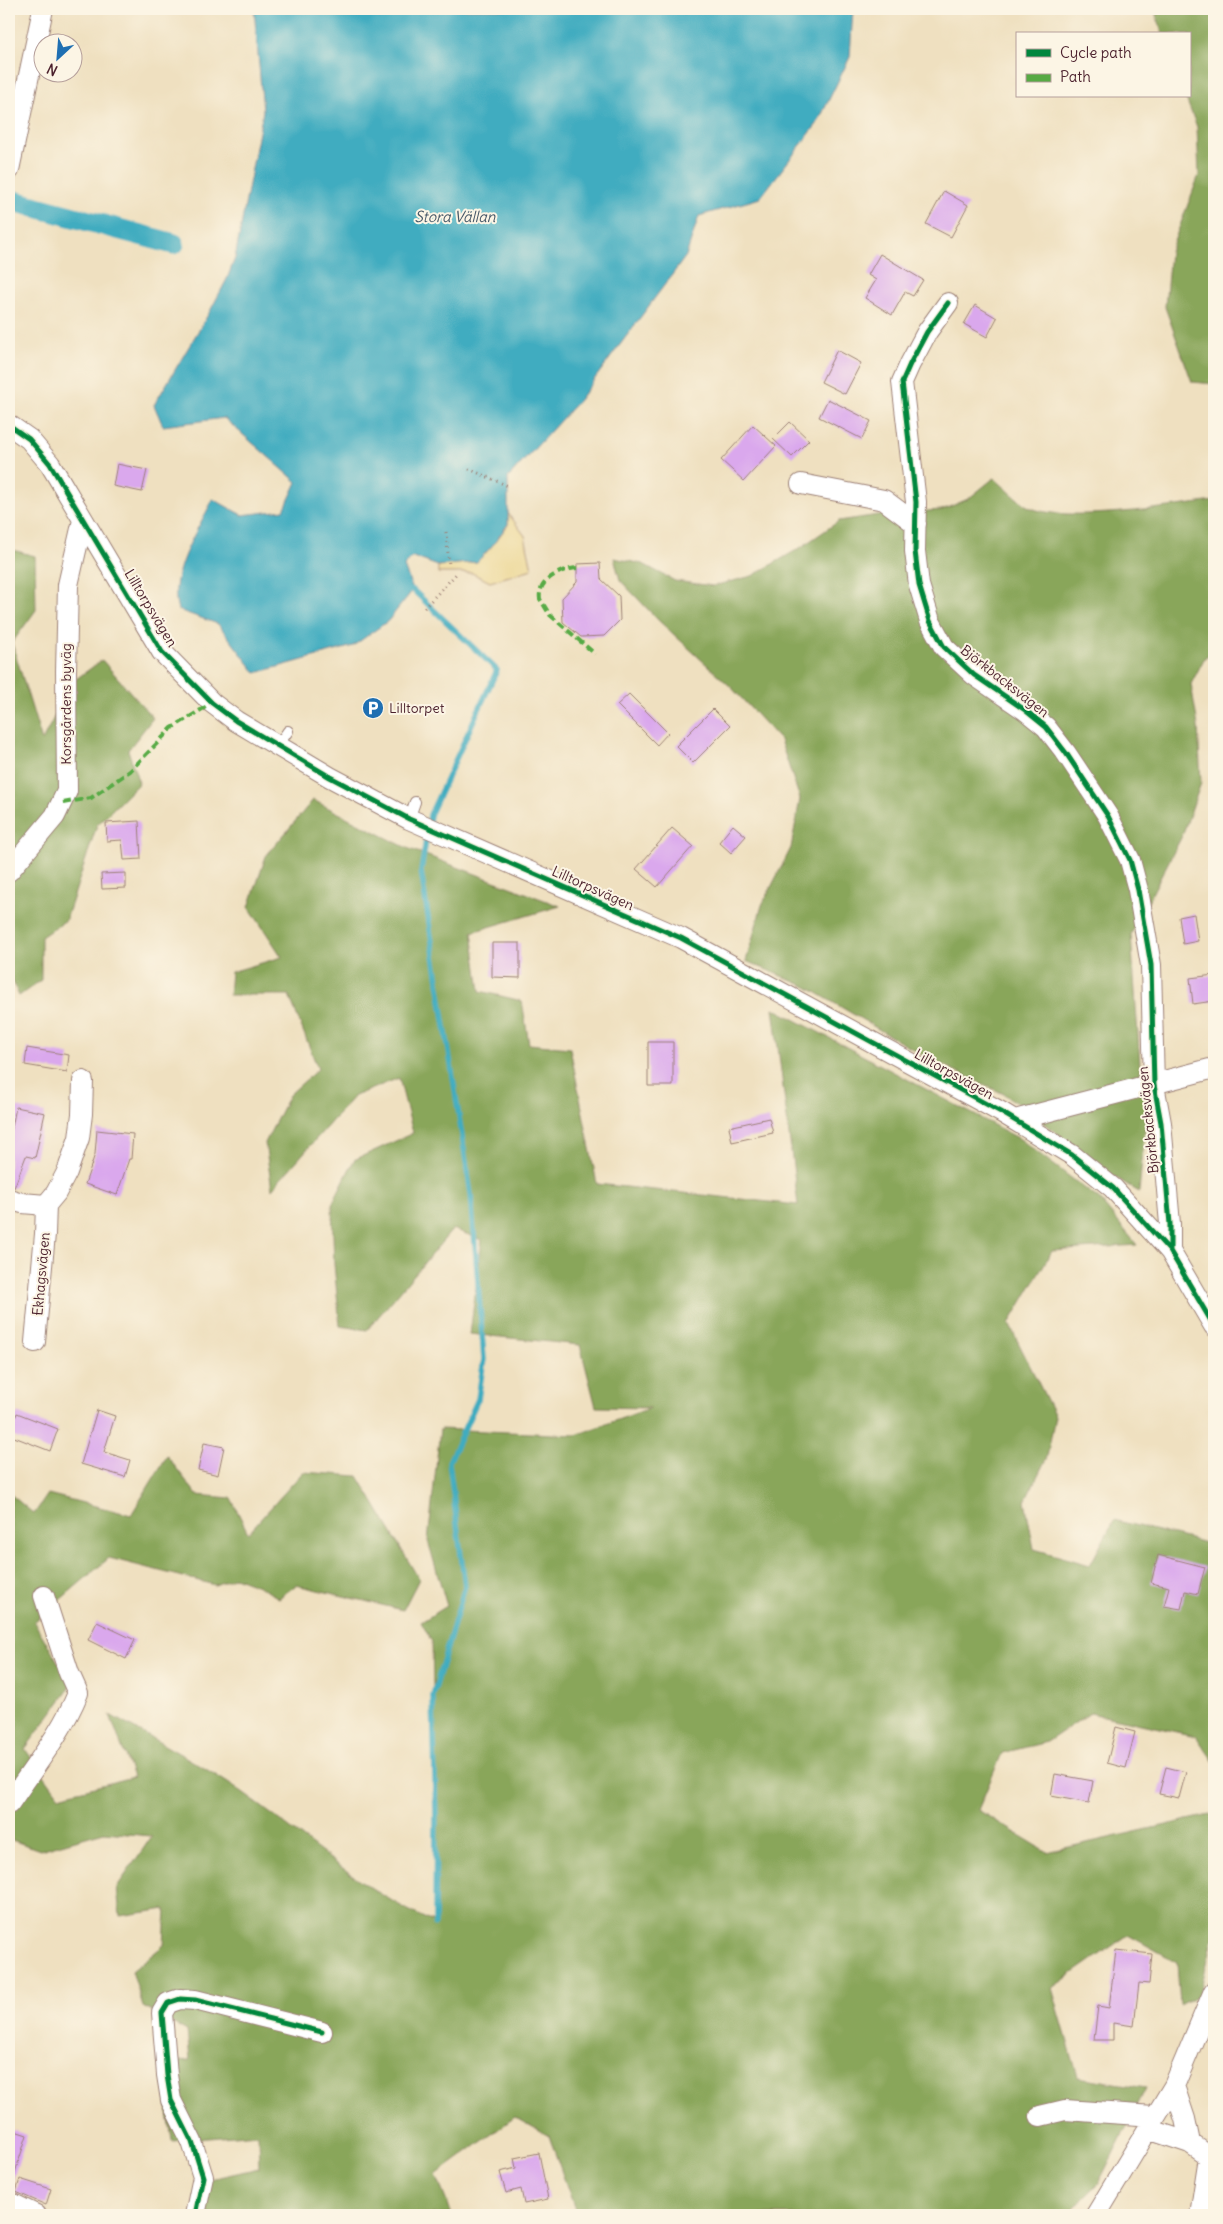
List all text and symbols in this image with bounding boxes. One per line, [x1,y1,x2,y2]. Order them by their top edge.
north arrow [32,32,82,82]
legend [1016,32,1190,98]
text: Cycle path [1060,43,1132,62]
text: N [44,59,61,80]
text: Path [1060,67,1091,86]
water label: Stora Vällan [415,207,496,226]
street label: Lilltorpsvägen [121,566,181,650]
street label: Björkbacksvägen [957,641,1053,721]
street label: Korsgårdens byväg [57,643,75,765]
parking icon: Lilltorpet [361,696,385,720]
place label: Lilltorpet [389,699,445,717]
street label: Lilltorpsvägen [549,862,637,914]
street label: Lilltorpsvägen [911,1045,997,1103]
street label: Björkbacksvägen [1133,1066,1163,1174]
street label: Ekhagsvägen [28,1232,54,1316]

